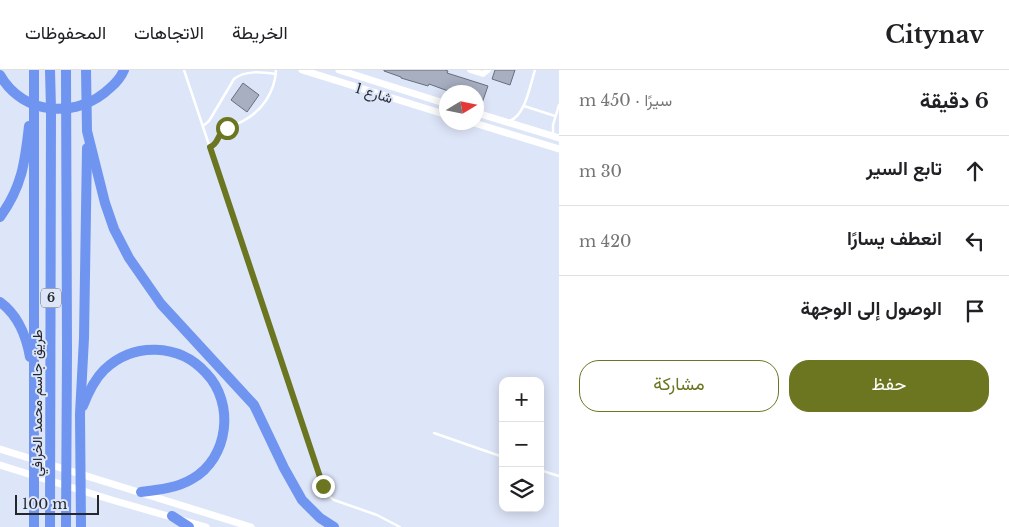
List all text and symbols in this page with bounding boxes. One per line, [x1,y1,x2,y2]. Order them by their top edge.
text: Citynav [885,20,984,49]
text: المحفوظات [25,22,106,44]
text: الاتجاهات [134,22,204,44]
text: الخريطة [232,22,288,44]
street label: شارع 1 [352,79,395,109]
north arrow [439,85,484,130]
text: 6 دقيقة [920,88,989,114]
text: سيرًا · 450 m [579,90,672,110]
route start [216,117,239,140]
text: تابع السير [866,157,942,180]
icon: ahead [961,157,989,185]
text: 30 m [579,161,622,181]
text: انعطف يسارًا [847,227,942,250]
icon: left [961,227,989,255]
text: 420 m [579,231,631,251]
road number: 6 [41,288,61,308]
text: الوصول إلى الوجهة [801,297,942,320]
icon: arrive [961,297,989,325]
street label: طريق جاسم محمد الخرافي [28,329,49,477]
button: مشاركة [579,360,779,412]
button: حفظ [789,360,989,412]
map controls [499,377,544,512]
button: + [499,377,544,422]
button: − [499,422,544,467]
button: layers [499,467,544,512]
route end [312,475,335,498]
scale bar [15,492,99,515]
text: 100 m [22,495,67,513]

